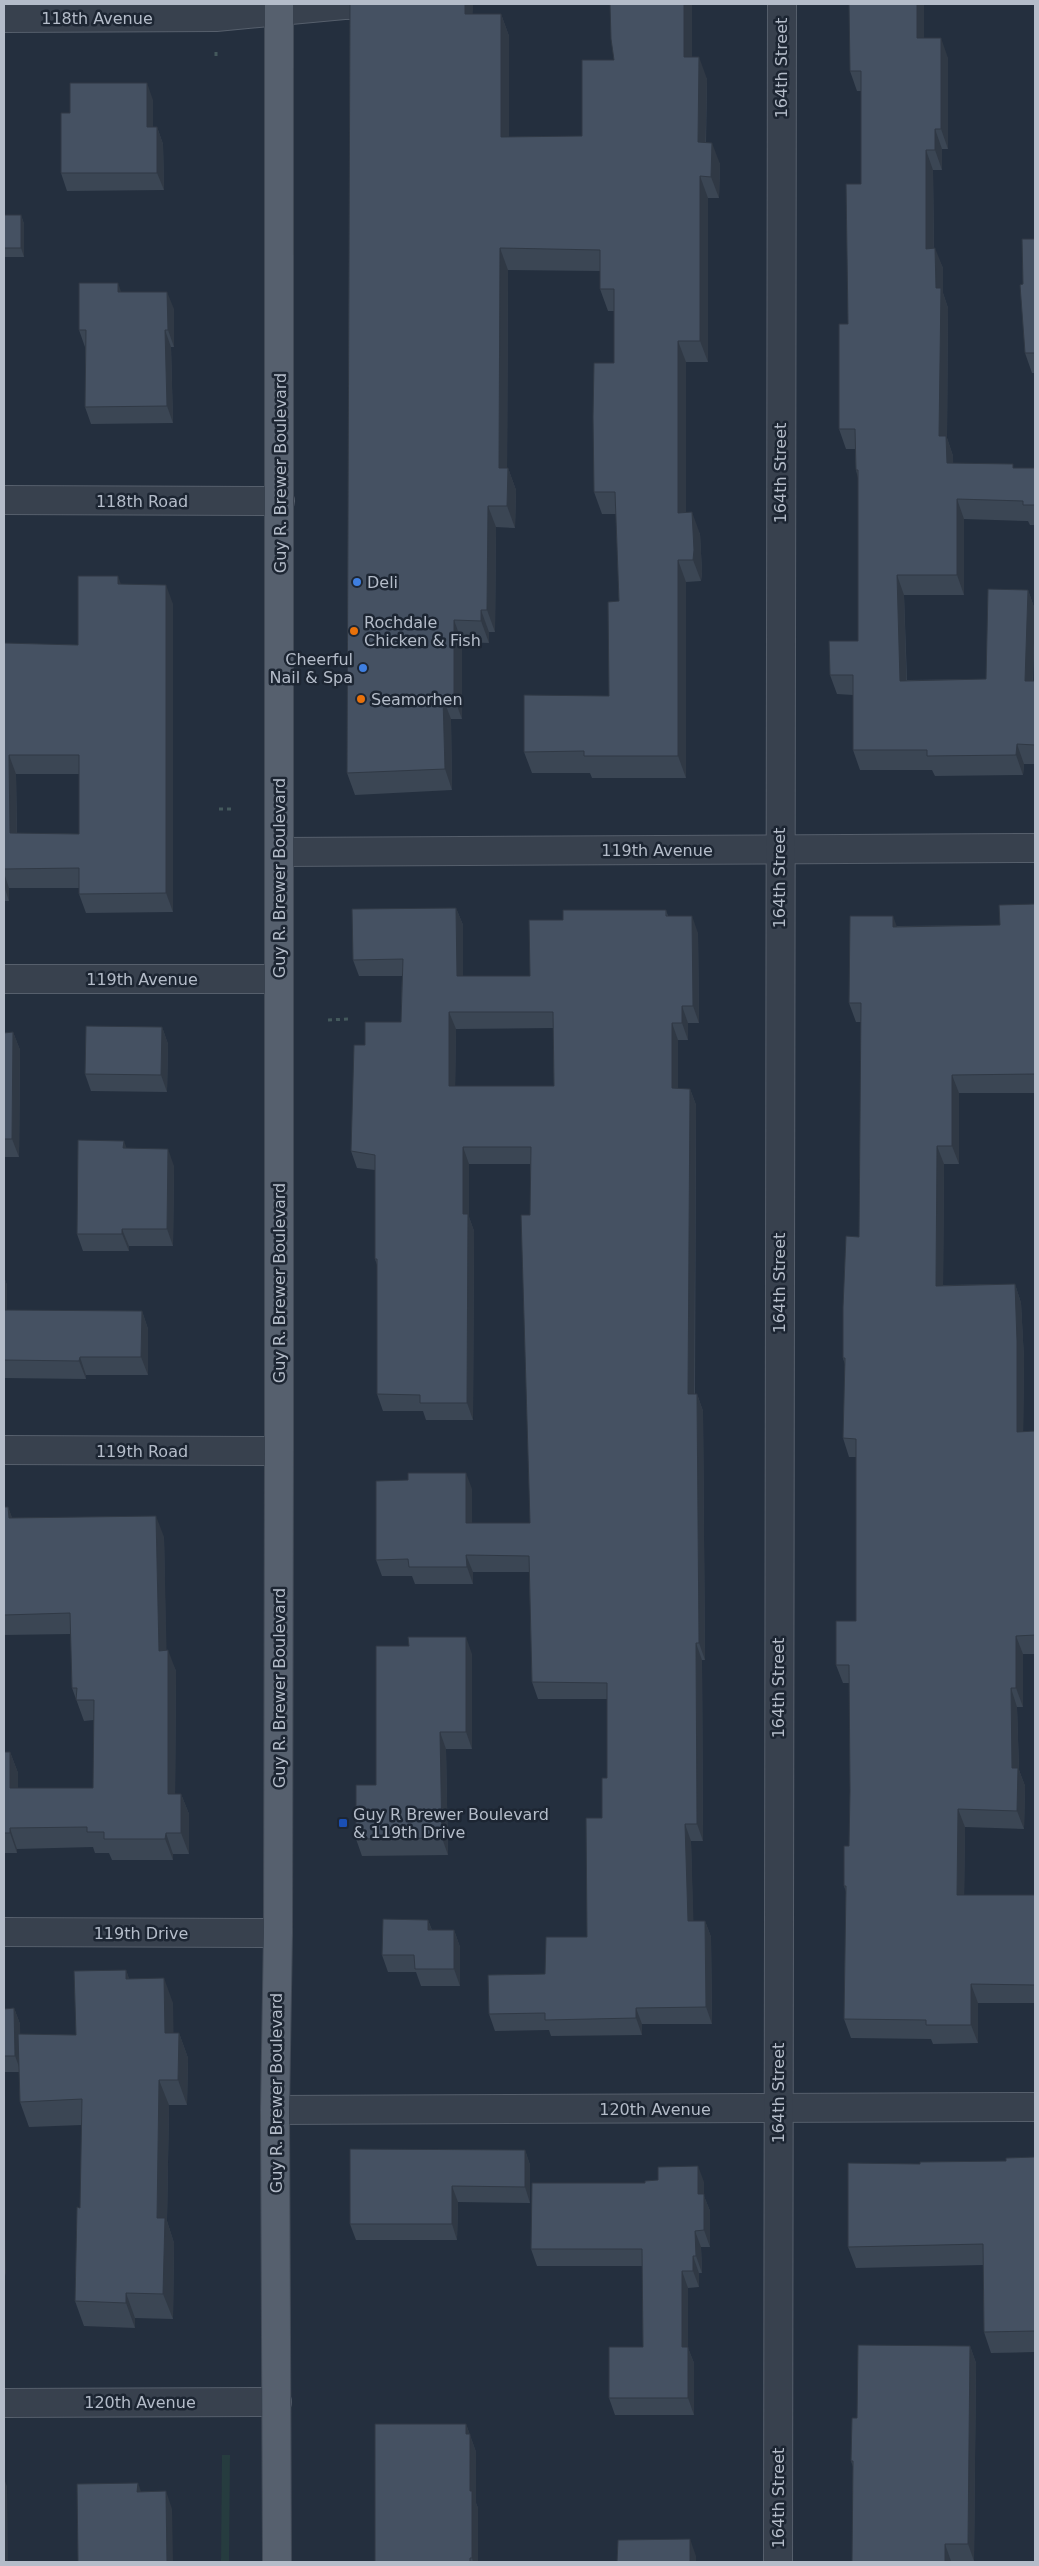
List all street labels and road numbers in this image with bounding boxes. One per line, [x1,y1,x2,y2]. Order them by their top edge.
street label: 118th Avenue [41,9,153,28]
street label: 164th Street [772,18,791,118]
street label: Guy R. Brewer Boulevard [271,373,290,573]
street label: 164th Street [771,423,790,523]
street label: 118th Road [96,492,188,511]
street label: Guy R. Brewer Boulevard [270,778,289,978]
street label: 164th Street [770,828,789,928]
street label: 119th Avenue [601,841,713,860]
street label: 119th Avenue [86,970,198,989]
street label: Guy R. Brewer Boulevard [270,1183,289,1383]
street label: 164th Street [770,1233,789,1333]
street label: 119th Road [96,1442,188,1461]
street label: Guy R. Brewer Boulevard [270,1588,289,1788]
street label: 164th Street [769,1638,788,1738]
street label: 119th Drive [94,1924,188,1943]
street label: Guy R. Brewer Boulevard [267,1993,286,2193]
street label: 164th Street [769,2043,788,2143]
street label: 120th Avenue [599,2100,711,2119]
street label: 120th Avenue [84,2393,196,2412]
street label: 164th Street [769,2448,788,2548]

